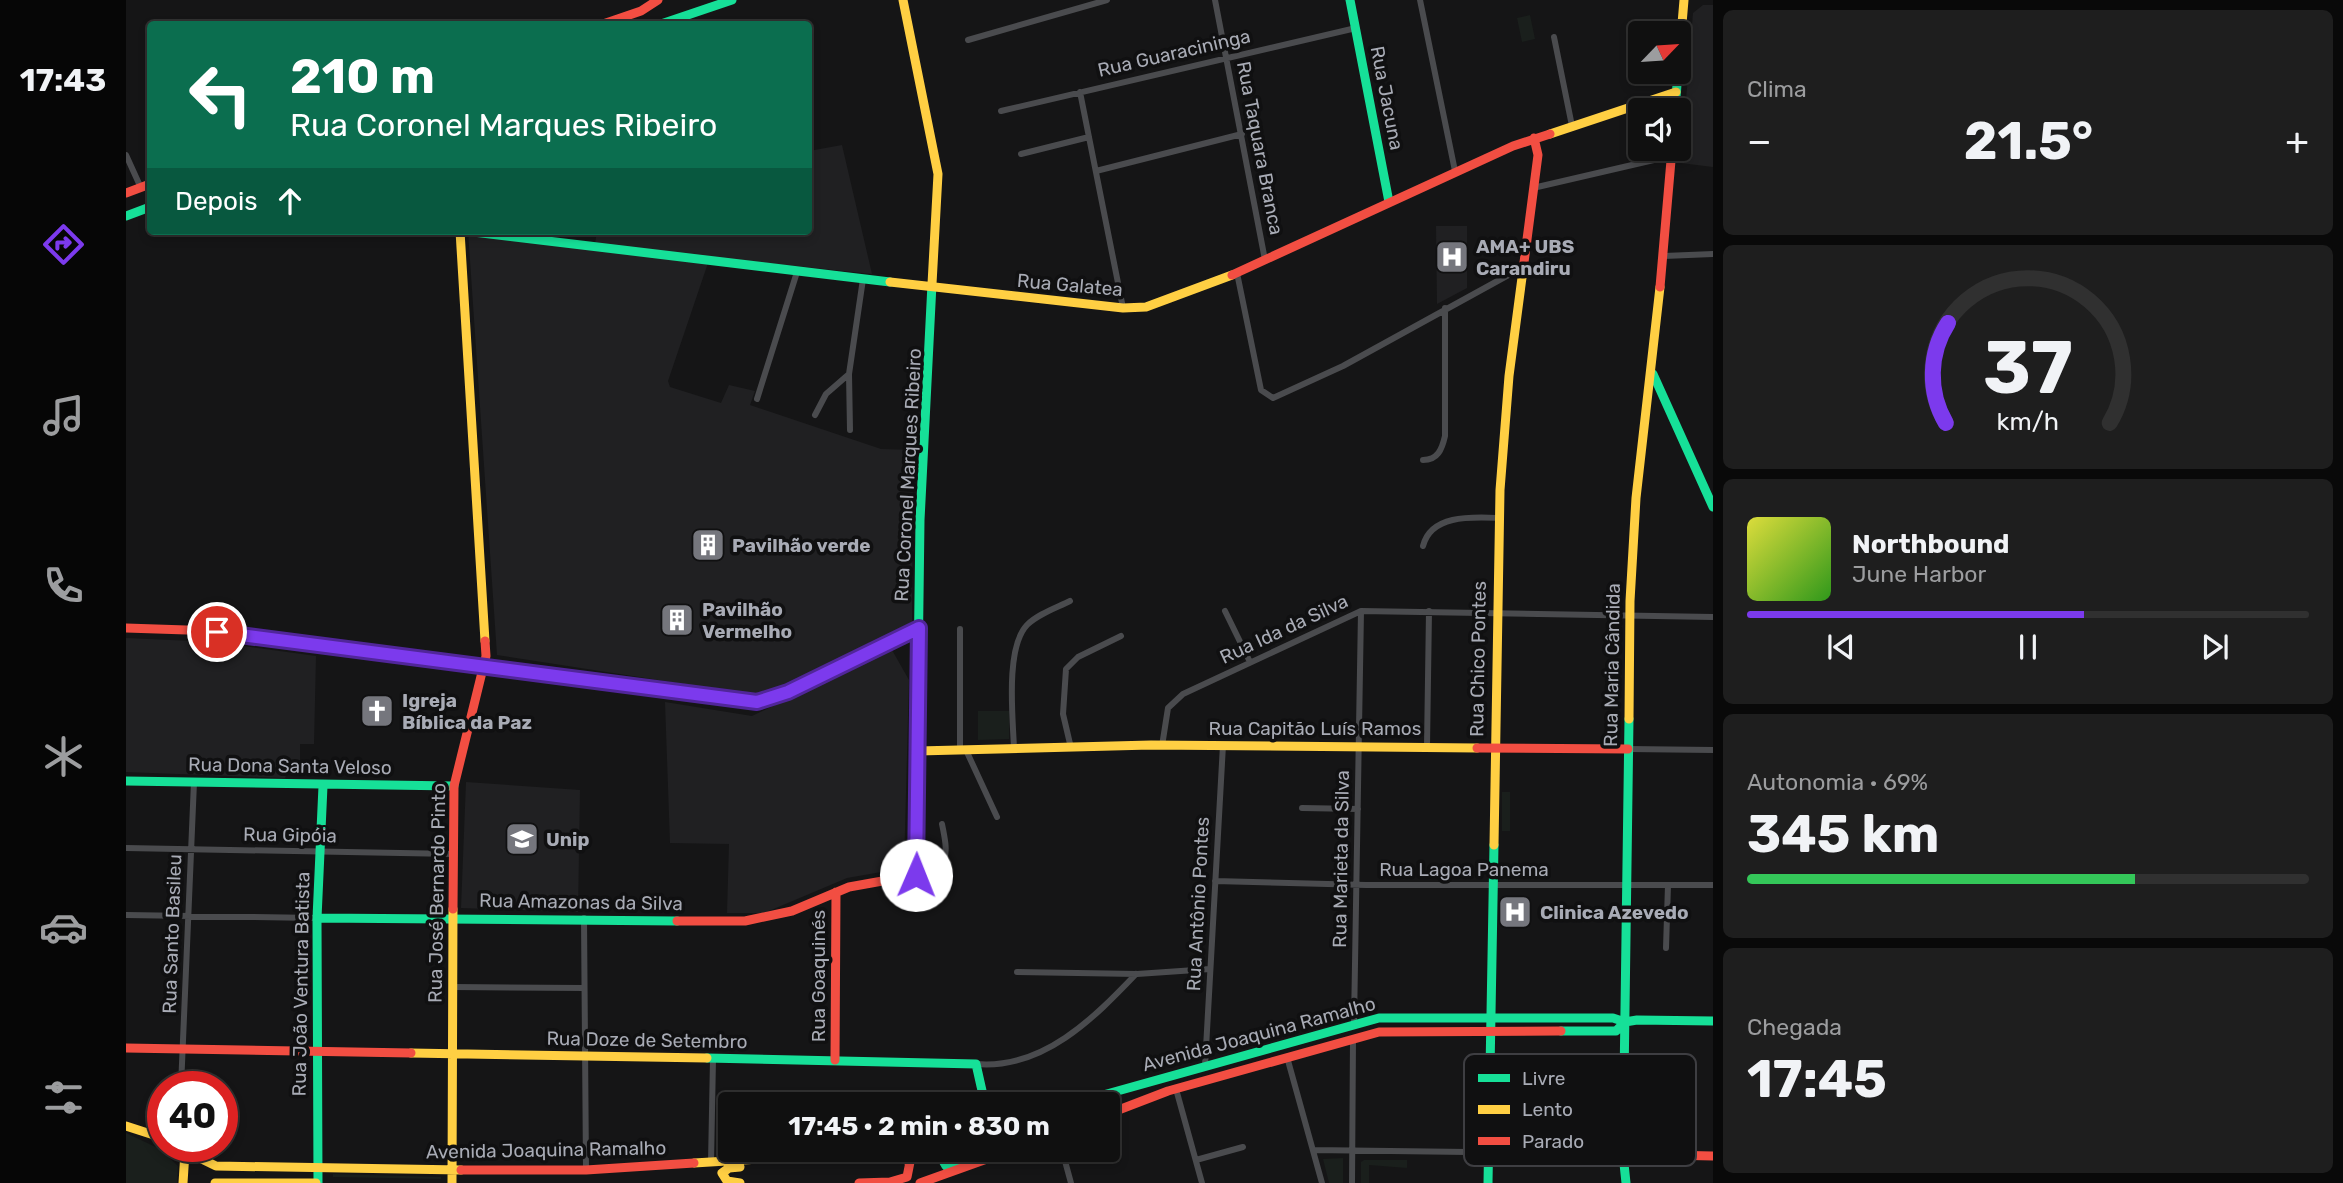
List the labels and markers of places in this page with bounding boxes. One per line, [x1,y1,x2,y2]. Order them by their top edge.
place label: AMA+ UBS Carandiru [1476,235,1575,280]
hospital icon: AMA+ UBS Carandiru [1433,238,1471,276]
building icon: Pavilhão verde [689,526,727,564]
place label: Pavilhão verde [732,534,871,557]
place label: Pavilhão Vermelho [702,598,792,643]
building icon: Pavilhão Vermelho [658,601,696,639]
pin [187,602,247,662]
place label: Igreja Bíblica da Paz [402,689,532,734]
church icon: Igreja Bíblica da Paz [358,692,396,730]
school or university icon: Unip [503,820,541,858]
place label: Unip [546,828,589,851]
hospital icon: Clinica Azevedo [1496,893,1534,931]
place label: Clinica Azevedo [1540,901,1689,924]

